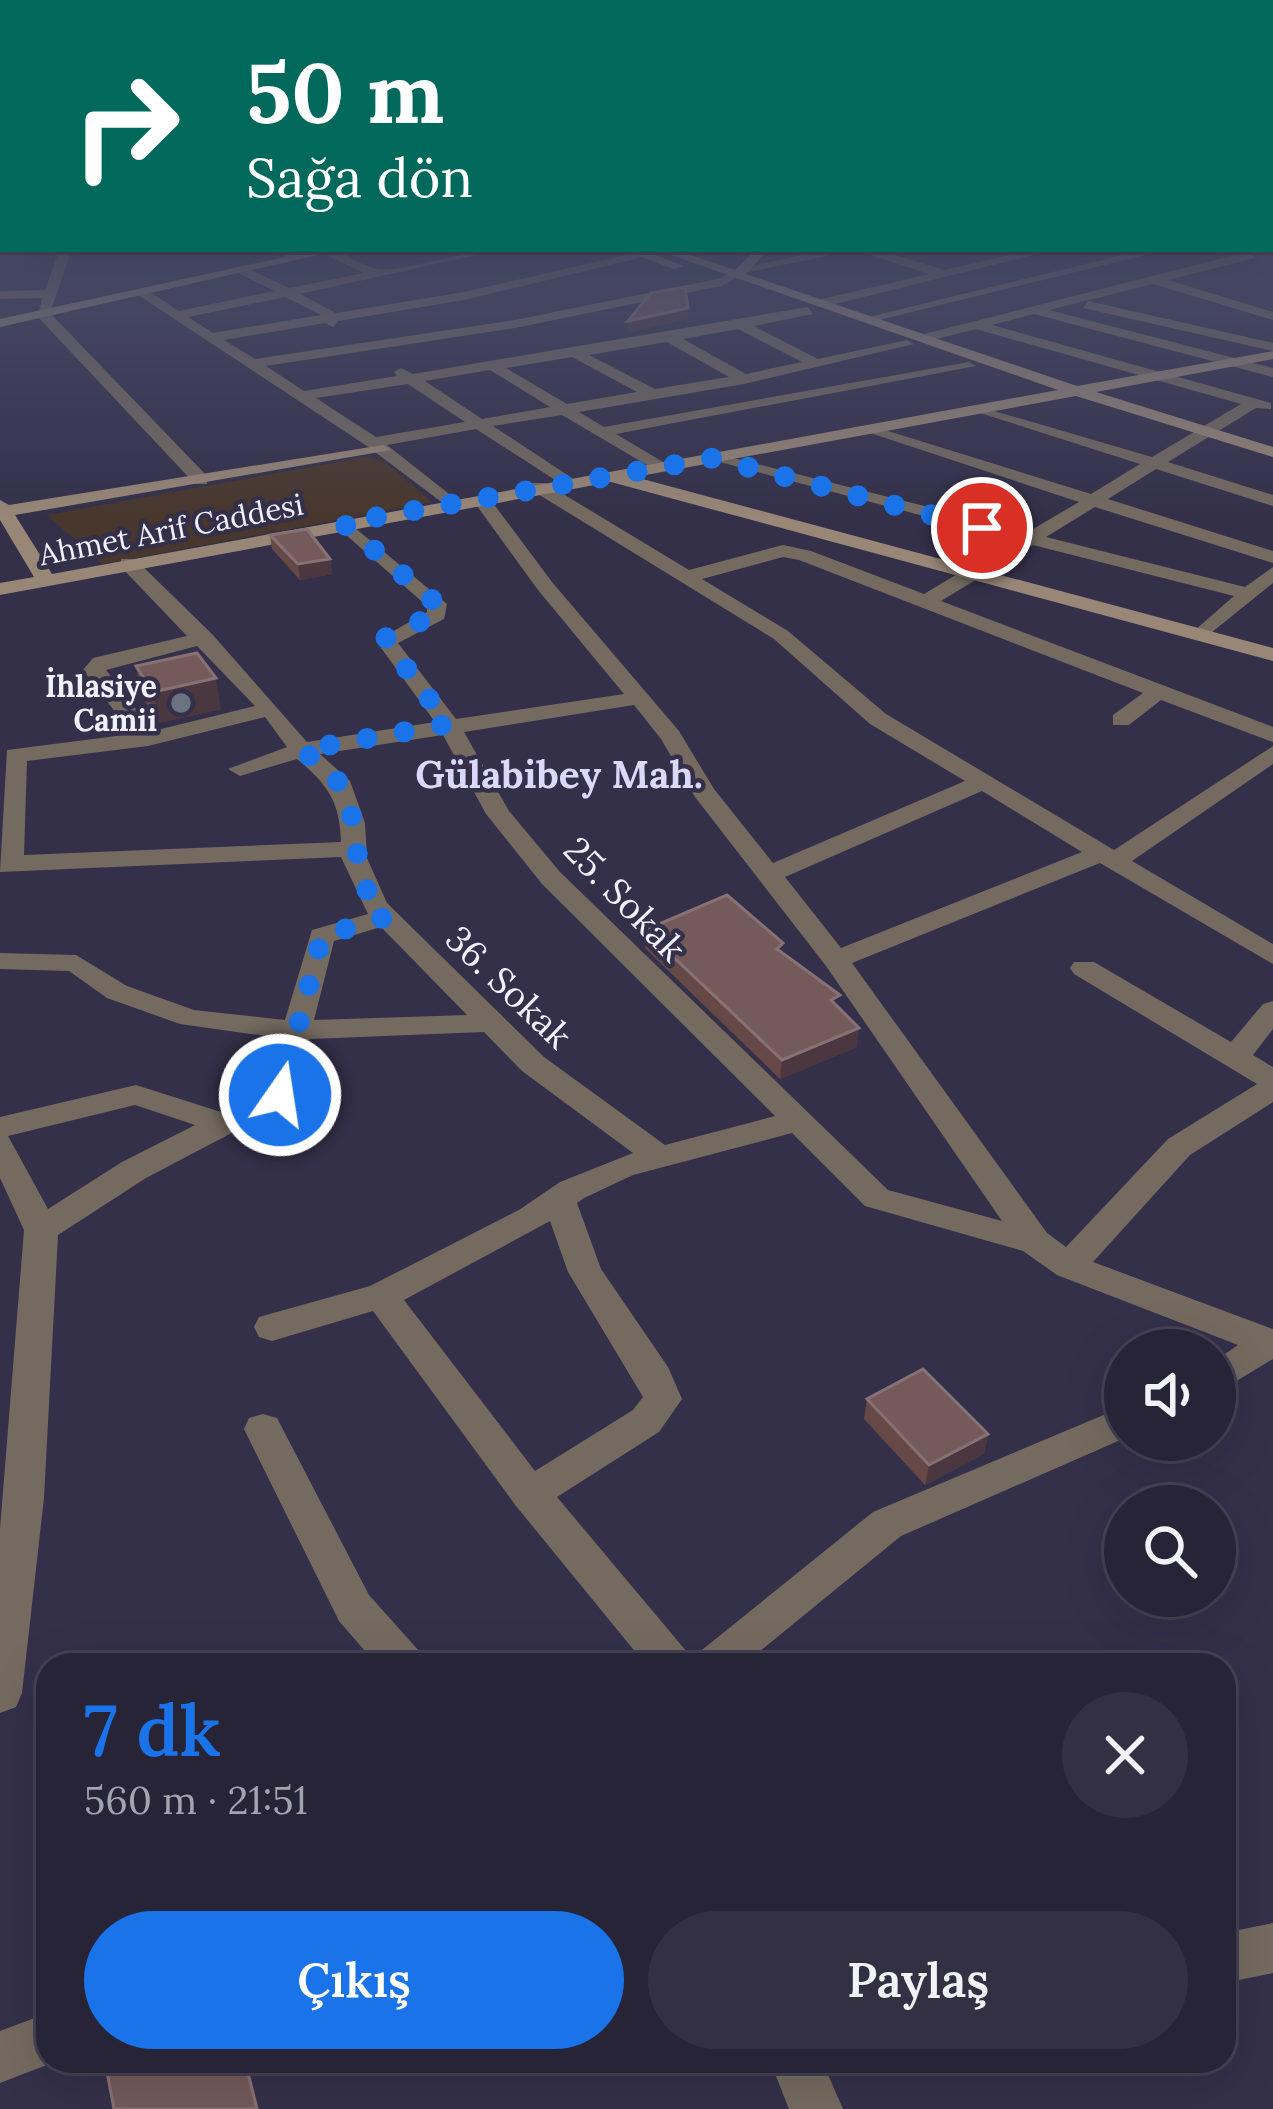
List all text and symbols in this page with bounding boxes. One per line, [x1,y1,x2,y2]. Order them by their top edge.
text: 50 m [246,38,444,146]
icon: right [48,48,204,204]
text: Sağa dön [246,143,473,212]
pin [931,477,1033,579]
street label: Ahmet Arif Caddesi [35,485,306,573]
icon: arrive [949,495,1015,561]
place label: İhlasiye Camii [45,667,157,739]
marker: İhlasiye Camii [168,690,194,716]
district label: Gülabibey Mah. [415,749,703,799]
street label: 25. Sokak [554,827,696,972]
street label: 36. Sokak [436,916,582,1059]
position arrow [217,1032,343,1158]
map controls [1104,1329,1236,1617]
button: sound [1104,1329,1236,1461]
button: search [1104,1485,1236,1617]
text: 7 dk [84,1684,221,1776]
button: close [1062,1692,1188,1818]
text: 560 m · 21:51 [84,1775,308,1825]
button: Çıkış [84,1911,624,2049]
button: Paylaş [648,1911,1188,2049]

